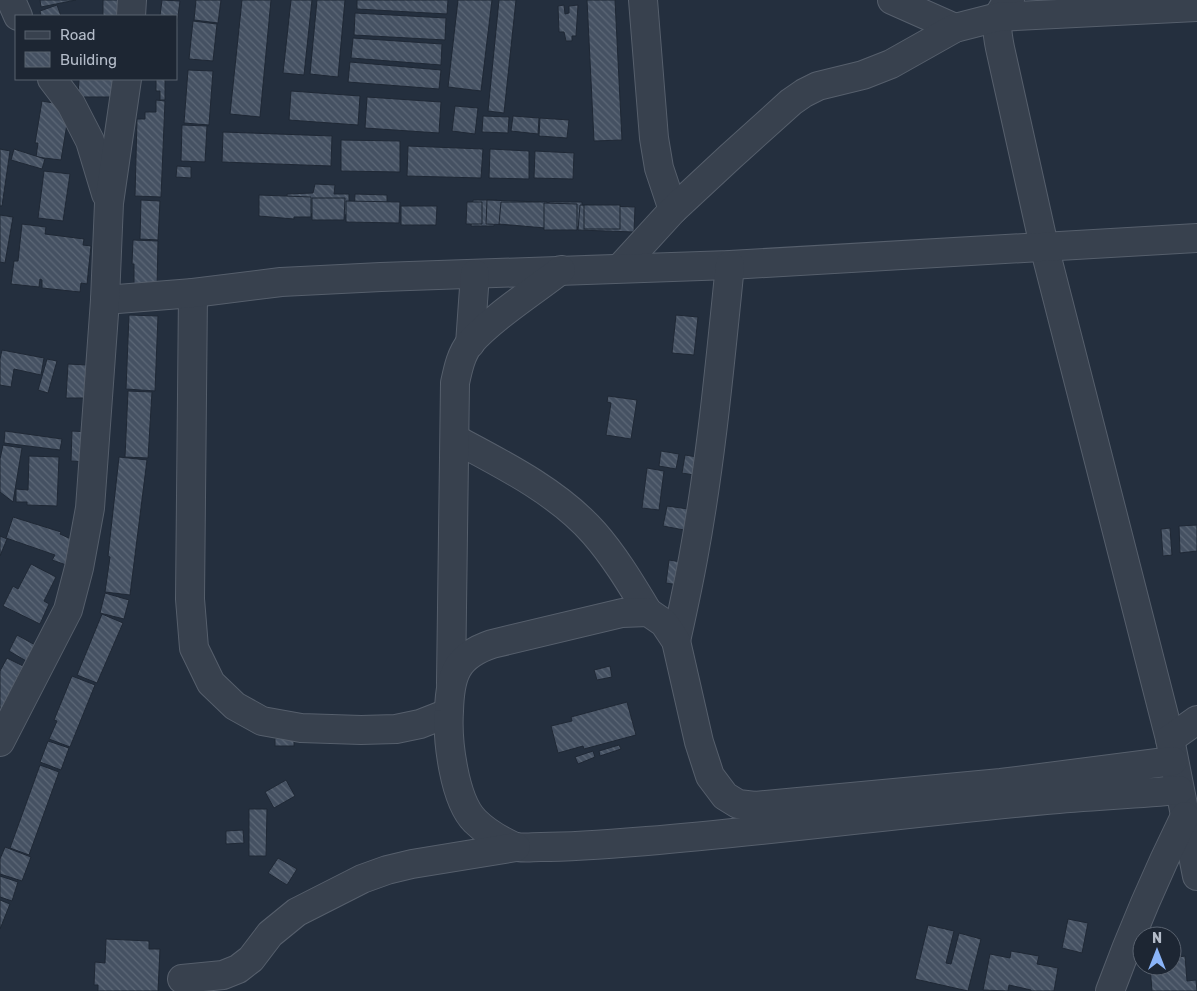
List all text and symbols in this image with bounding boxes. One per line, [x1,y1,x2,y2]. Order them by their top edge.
legend [15,15,178,80]
text: Road [60,26,96,44]
text: Building [60,51,117,69]
north arrow [1132,926,1182,976]
text: N [1152,930,1162,947]

